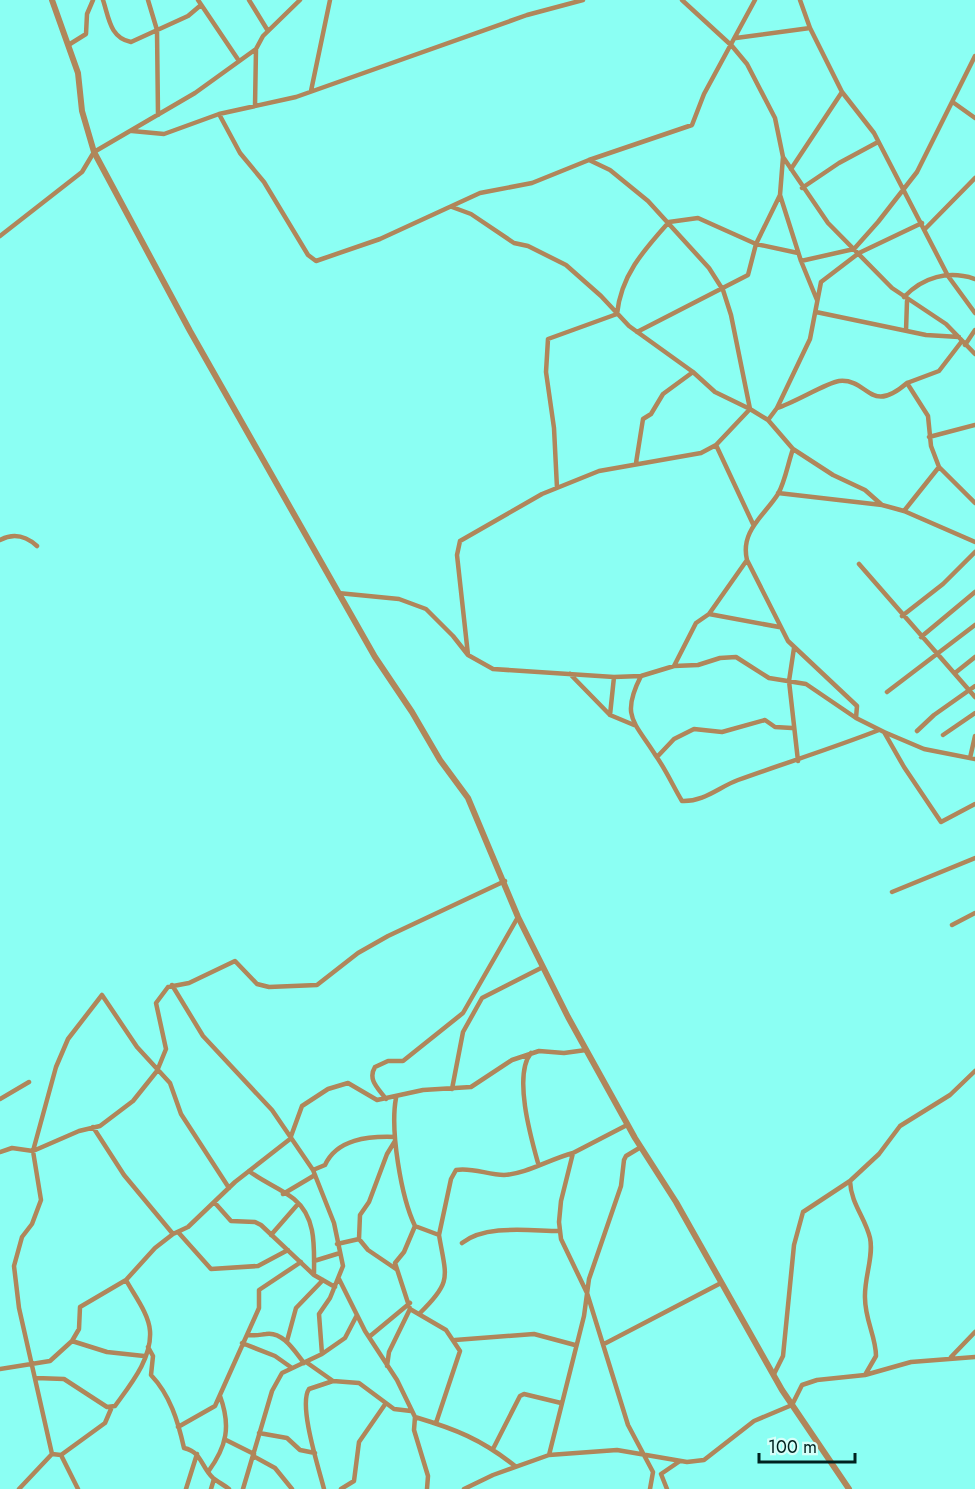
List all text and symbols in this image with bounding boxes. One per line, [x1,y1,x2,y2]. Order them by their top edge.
scale bar [759,1426,855,1464]
text: 100 m [768,1434,817,1460]

